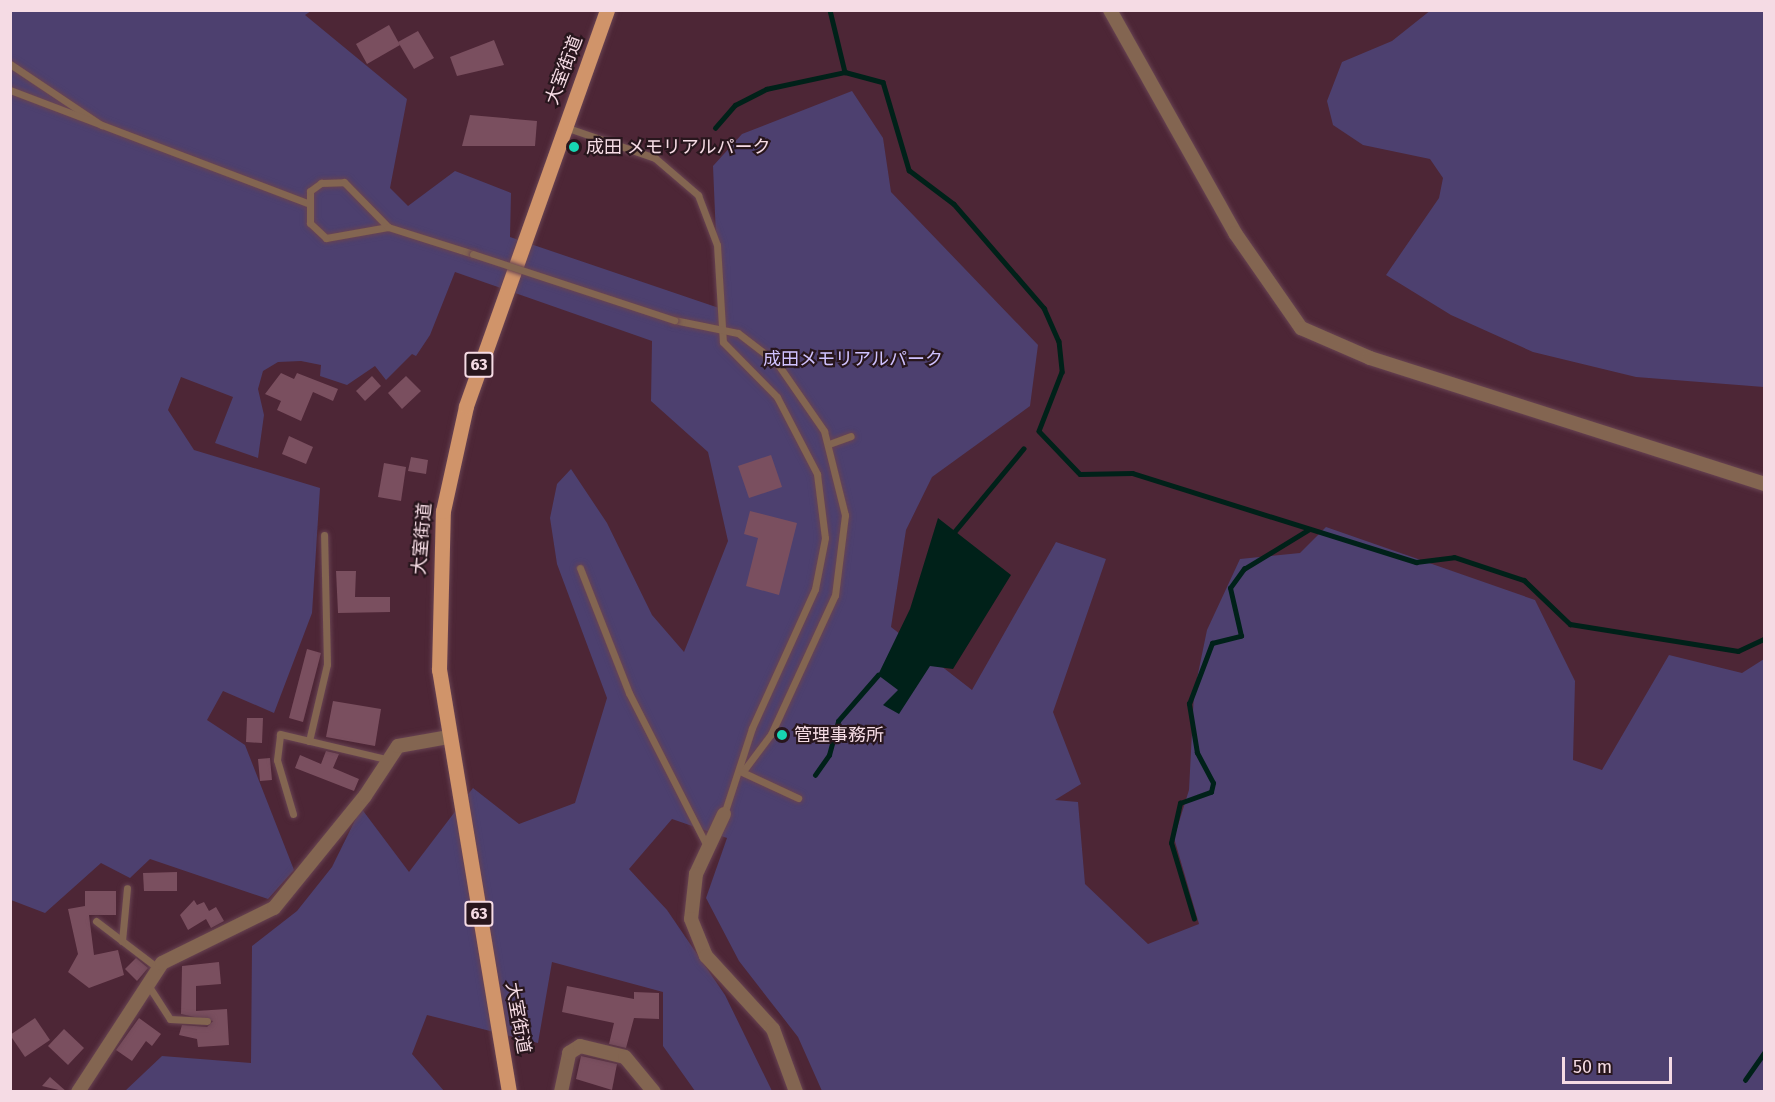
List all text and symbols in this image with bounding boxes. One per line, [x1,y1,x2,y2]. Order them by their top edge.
street label: 大室街道 [541,33,587,107]
place label: 成田 メモリアルパーク [586,136,771,158]
marker: 成田 メモリアルパーク [567,140,581,154]
park label: 成田メモリアルパーク [763,348,943,370]
road number: 63 [464,352,494,378]
street label: 大室街道 [408,502,436,576]
place label: 管理事務所 [794,724,884,746]
marker: 管理事務所 [775,728,789,742]
road number: 63 [464,901,494,927]
street label: 大室街道 [501,981,535,1055]
scale bar [1565,1045,1674,1083]
text: 50 m [1573,1056,1612,1078]

